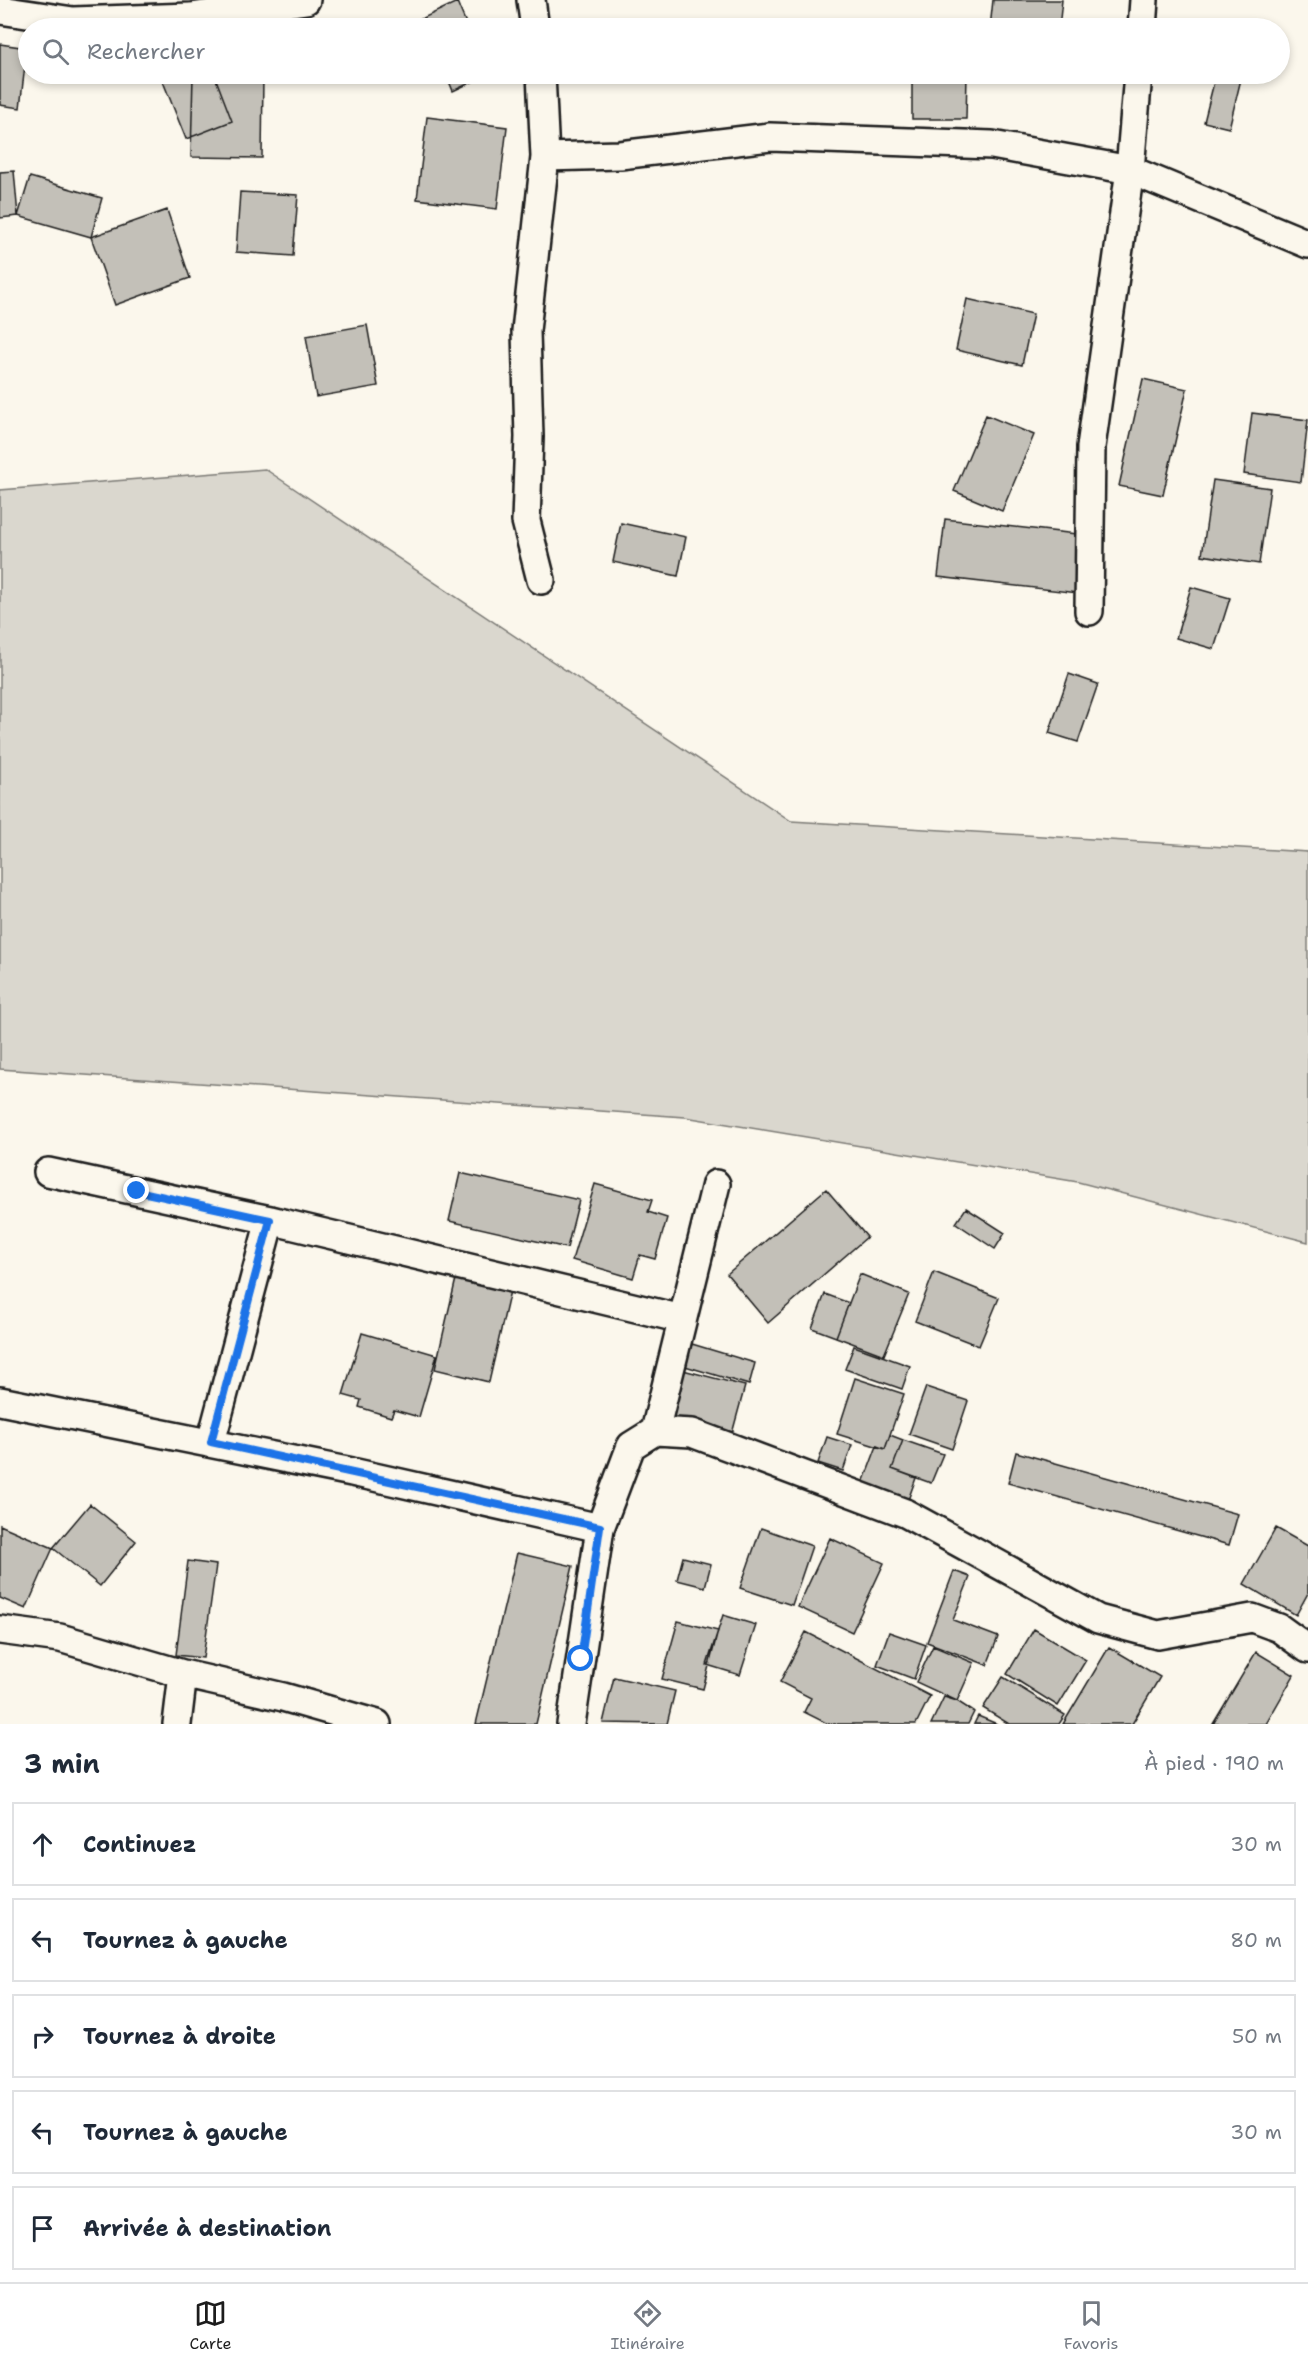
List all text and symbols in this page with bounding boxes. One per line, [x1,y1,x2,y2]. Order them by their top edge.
search box [18,18,1290,84]
icon: search [39,35,72,68]
text: Rechercher [87,37,206,66]
route end [123,1177,149,1203]
route start [567,1645,593,1671]
text: 3 min [24,1746,100,1781]
text: À pied · 190 m [1144,1750,1284,1776]
icon: ahead [26,1828,59,1861]
text: Continuez [83,1830,196,1859]
text: 30 m [1230,1831,1282,1857]
icon: left [26,1924,59,1957]
text: Tournez à gauche [83,1926,288,1955]
text: 80 m [1230,1927,1282,1953]
icon: right [26,2020,59,2053]
text: Tournez à droite [83,2022,276,2051]
text: 50 m [1232,2023,1282,2049]
icon: left [26,2116,59,2149]
text: Tournez à gauche [83,2118,288,2147]
text: 30 m [1230,2119,1282,2145]
icon: arrive [26,2212,59,2245]
text: Arrivée à destination [83,2214,331,2243]
tab: Carte [190,2297,231,2354]
tab: Itinéraire [610,2297,685,2354]
tab: Favoris [1064,2297,1118,2354]

